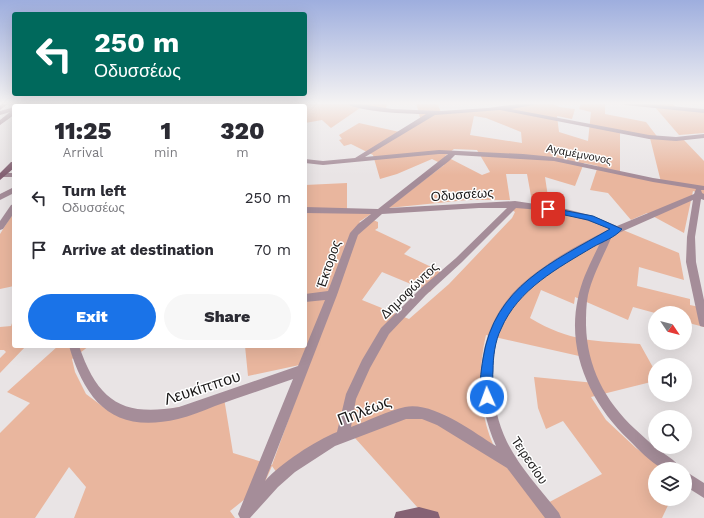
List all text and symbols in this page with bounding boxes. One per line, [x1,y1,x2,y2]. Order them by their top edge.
text: 250 m [94,26,179,59]
icon: left [28,28,80,80]
text: Οδυσσέως [94,60,181,81]
text: 11:25 [54,117,112,145]
text: 1 [161,117,171,145]
text: 320 [220,117,265,145]
street label: Αγαμέμνονος [545,142,613,167]
text: Arrival [63,145,103,160]
text: min [154,145,178,160]
text: m [236,145,249,160]
text: Turn left [62,182,126,200]
street label: Οδυσσέως [430,185,494,204]
icon: left [28,187,50,209]
text: 250 m [245,189,291,207]
pin [531,192,565,226]
icon: arrive [537,198,559,220]
text: Οδυσσέως [62,200,125,215]
street label: Έκτορος [313,238,344,291]
icon: arrive [28,239,50,261]
text: Arrive at destination [62,241,214,259]
text: 70 m [254,241,291,259]
street label: Δημοφώντος [377,259,441,322]
button: Exit [28,294,156,340]
button: Share [164,294,291,340]
north arrow [648,306,692,350]
map controls [648,306,692,506]
button: sound [648,358,692,402]
street label: Λευκίππου [161,366,243,409]
position arrow [466,376,508,418]
street label: Πηλέως [335,391,394,429]
button: search [648,410,692,454]
street label: Τειρεσίου [508,434,551,487]
button: layers [648,462,692,506]

